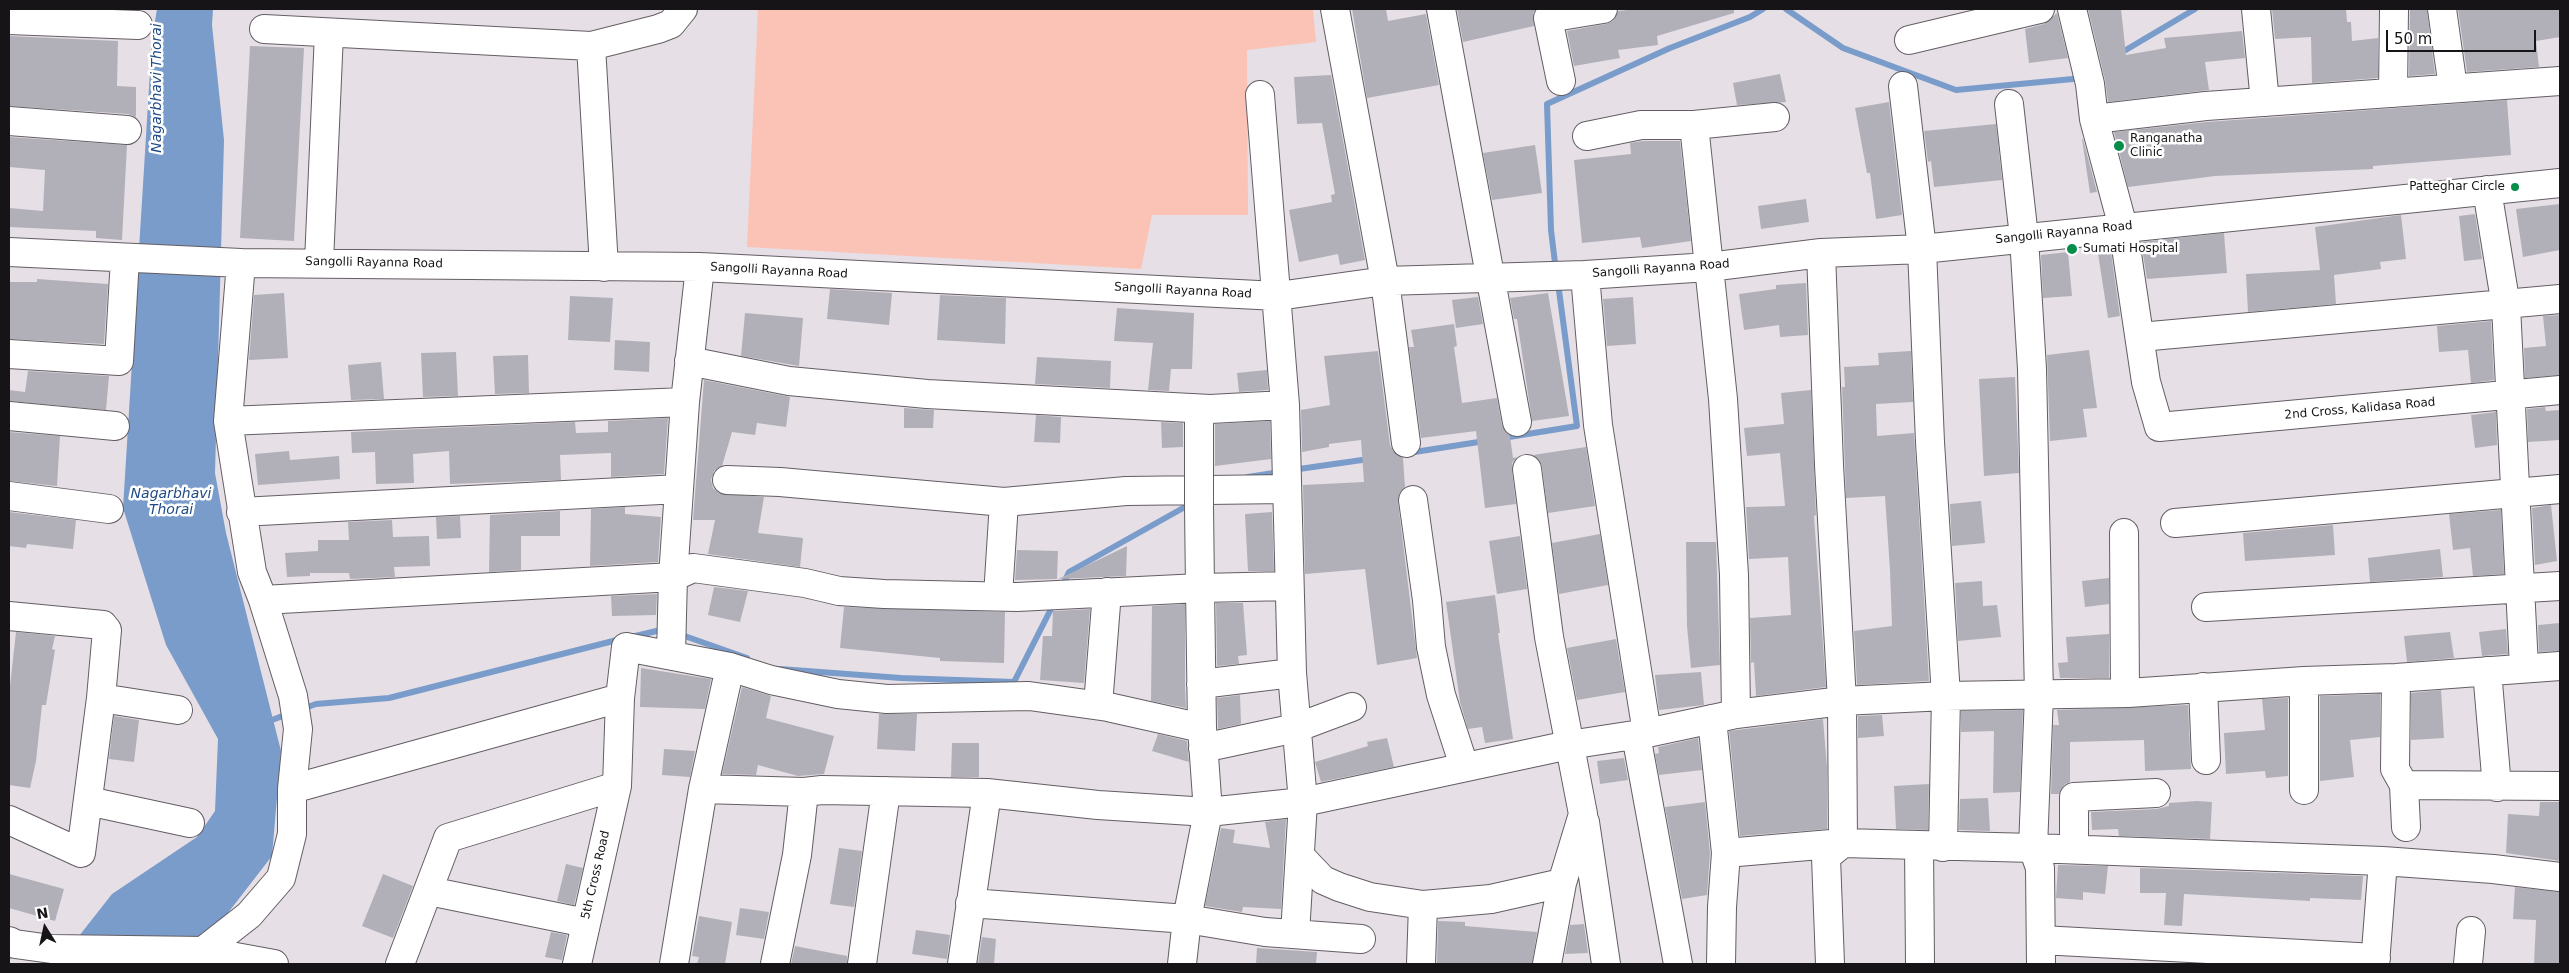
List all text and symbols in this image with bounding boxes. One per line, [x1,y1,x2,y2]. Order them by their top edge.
scale bar [2389,20,2539,52]
water label: Nagarbhavi Thorai [149,23,165,153]
text: 50 m [2394,30,2432,48]
place label: Ranganatha Clinic [2130,132,2203,160]
marker: Ranganatha Clinic [2112,139,2126,153]
place label: Patteghar Circle [2409,180,2505,194]
marker: Patteghar Circle [2509,181,2521,193]
street label: Sangolli Rayanna Road [1995,219,2133,247]
marker: Sumati Hospital [2065,242,2079,256]
place label: Sumati Hospital [2083,242,2178,256]
street label: Sangolli Rayanna Road [305,255,443,271]
street label: Sangolli Rayanna Road [1592,257,1730,281]
street label: Sangolli Rayanna Road [710,260,848,282]
street label: Sangolli Rayanna Road [1114,280,1252,302]
street label: 2nd Cross, Kalidasa Road [2284,395,2436,423]
water label: Nagarbhavi Thorai [131,486,211,518]
street label: 5th Cross Road [579,829,613,921]
north arrow [20,903,70,953]
text: N [35,904,50,922]

